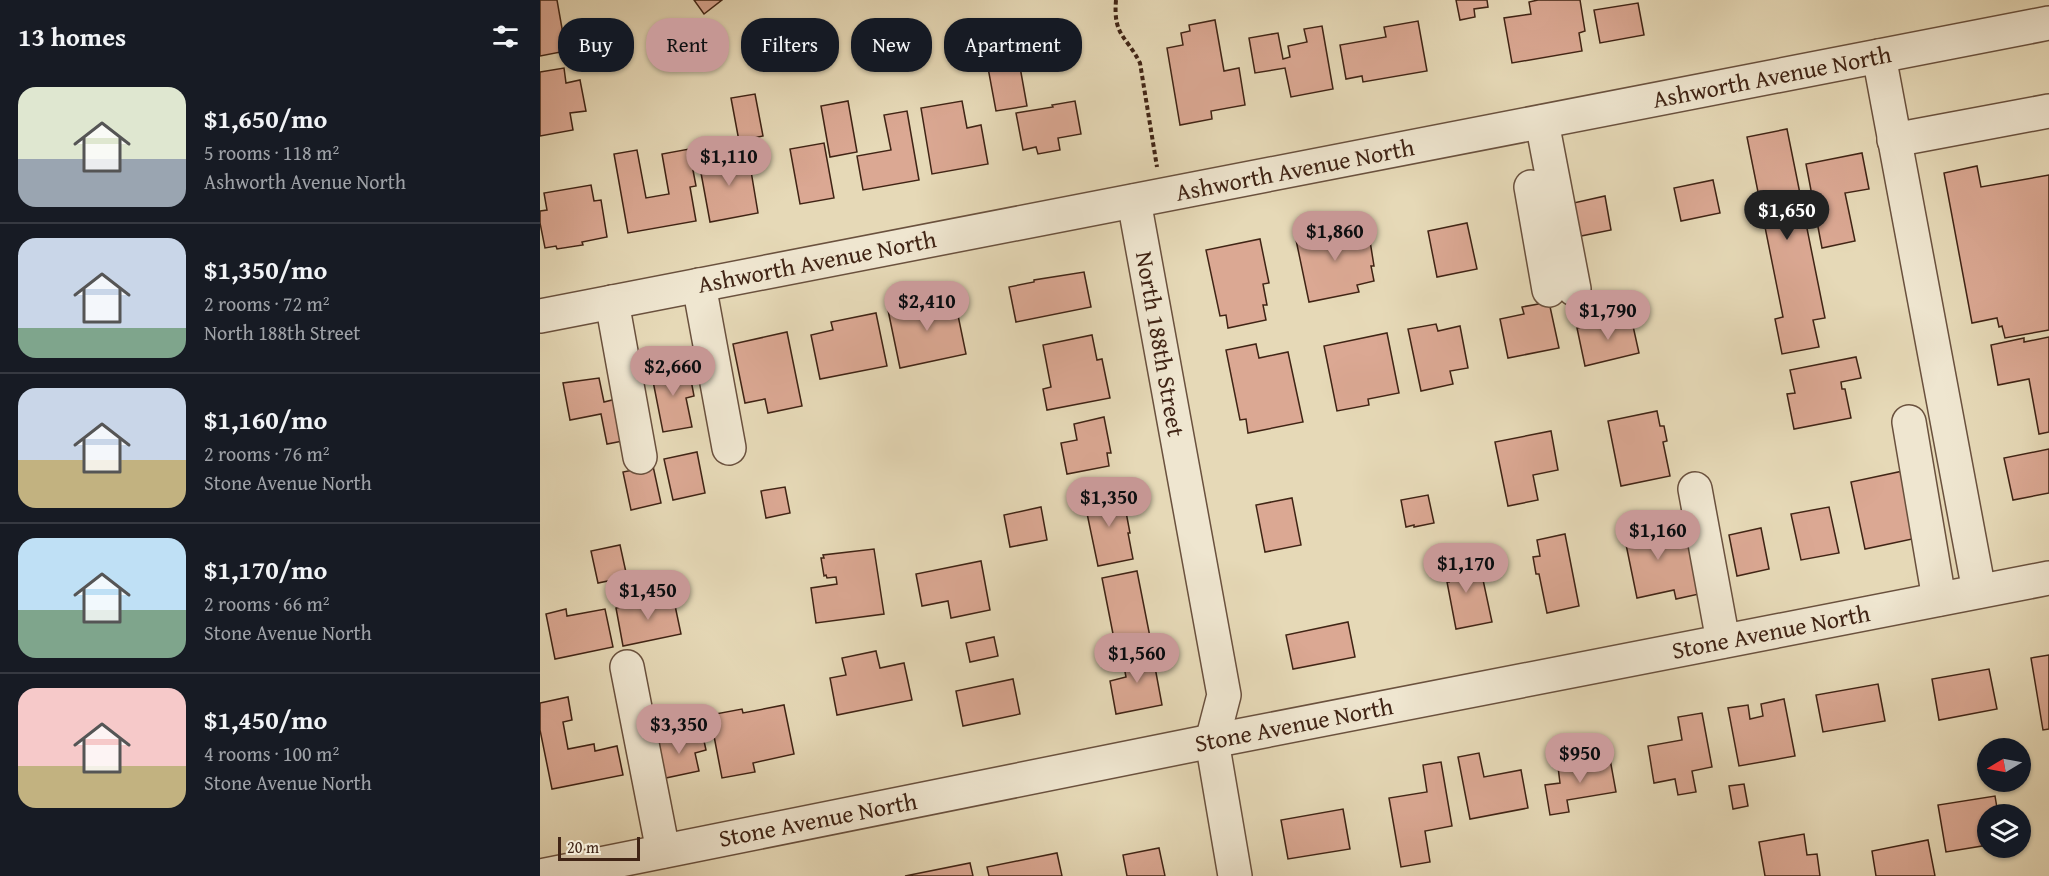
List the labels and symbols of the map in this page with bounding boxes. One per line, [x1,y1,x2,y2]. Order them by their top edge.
street label: Ashworth Avenue North [1650,36,1895,117]
street label: Ashworth Avenue North [1173,129,1418,210]
pin: $1,110 [680,136,778,187]
pin: $1,650 [1738,190,1836,241]
pin: $1,860 [1286,211,1384,262]
street label: Ashworth Avenue North [695,221,940,302]
street label: North 188th Street [1127,248,1194,440]
pin: $2,410 [878,281,976,332]
pin: $1,790 [1559,290,1657,341]
pin: $2,660 [624,346,722,397]
pin: $1,350 [1060,477,1158,528]
pin: $1,160 [1609,510,1707,561]
pin: $1,170 [1417,543,1515,594]
pin: $1,450 [599,570,697,621]
street label: Stone Avenue North [1669,595,1874,668]
pin: $1,560 [1088,633,1186,684]
street label: Stone Avenue North [1192,688,1397,761]
pin: $3,350 [630,704,728,755]
pin: $950 [1544,733,1616,784]
north arrow [1977,738,2031,792]
street label: Stone Avenue North [716,783,921,856]
scale bar [558,834,640,862]

